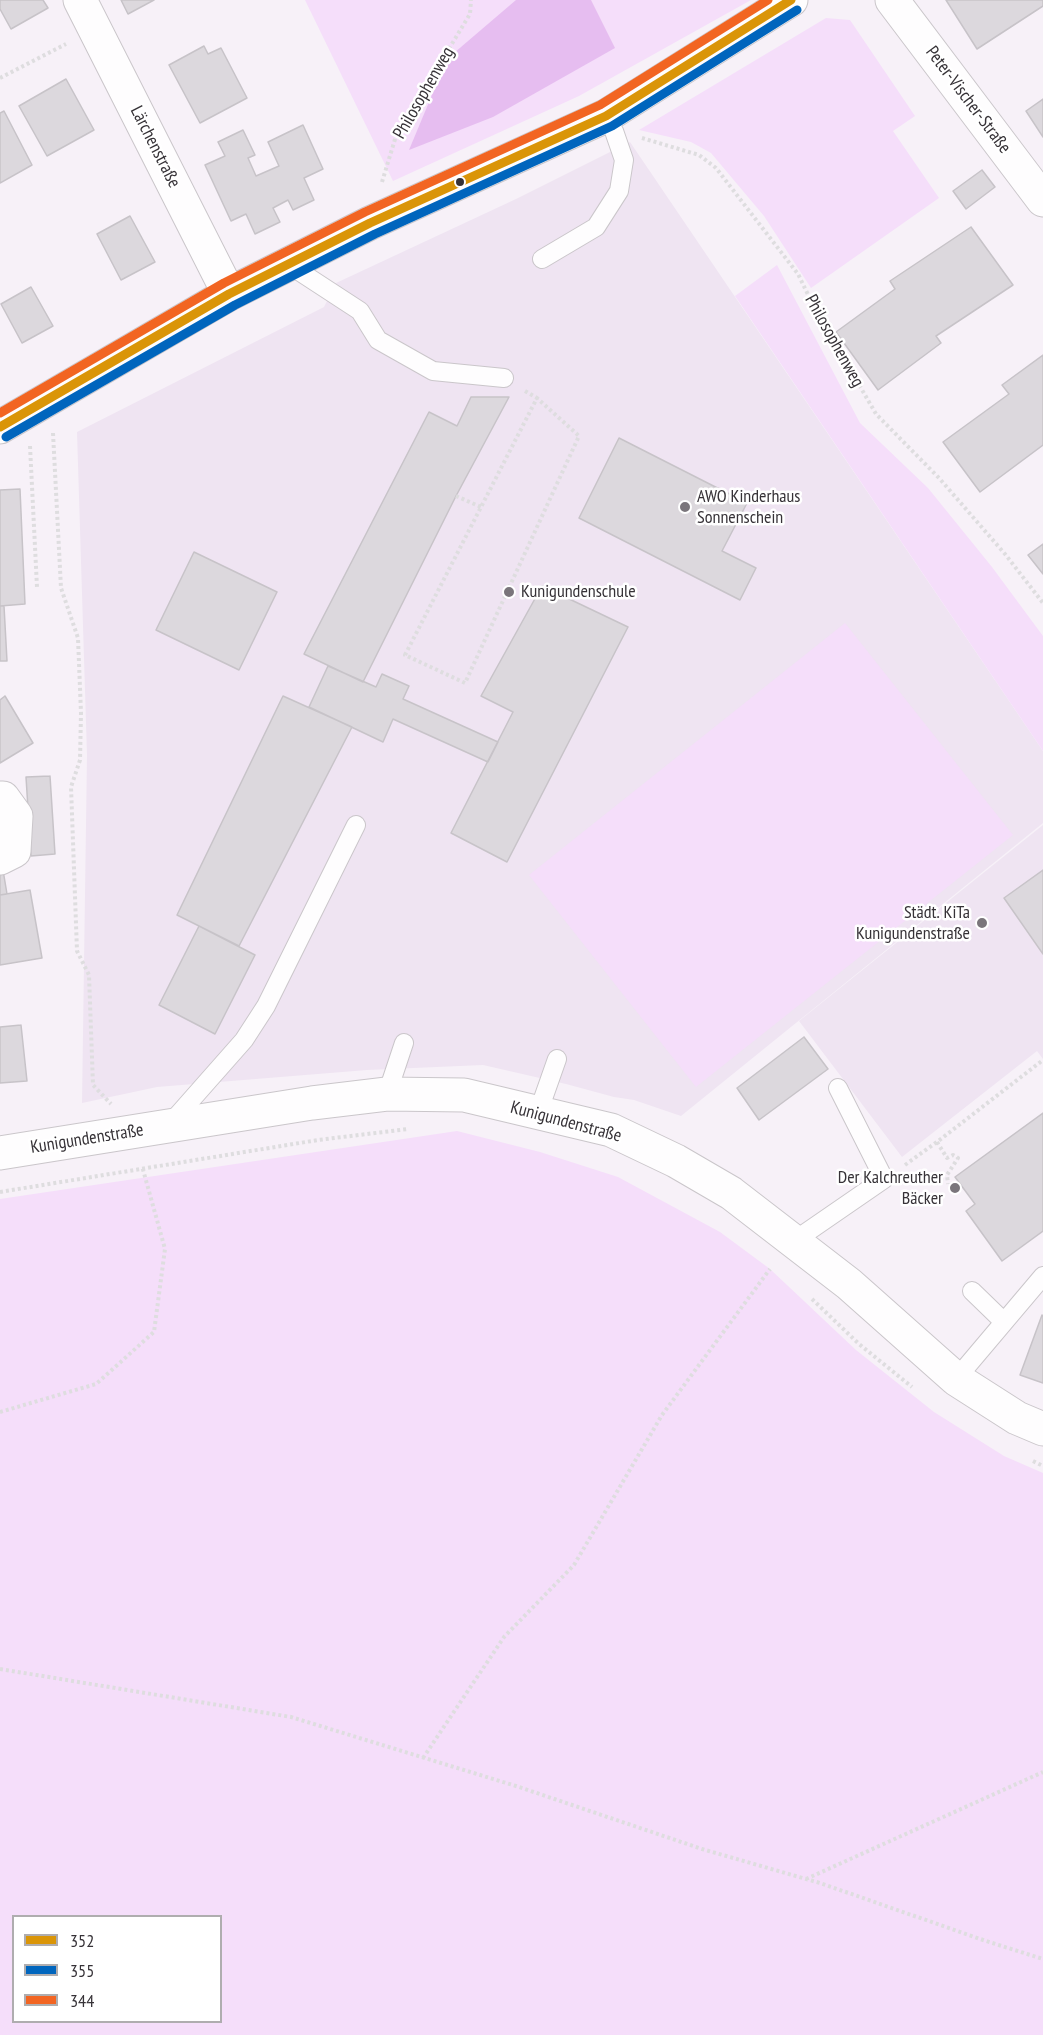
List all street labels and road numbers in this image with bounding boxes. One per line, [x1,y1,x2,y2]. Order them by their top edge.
street label: Peter-Vischer-Straße [921,42,1015,158]
street label: Philosophenweg [389,43,459,143]
street label: Lärchenstraße [125,103,185,191]
street label: Philosophenweg [800,291,868,391]
street label: Kunigundenstraße [508,1097,624,1147]
street label: Kunigundenstraße [29,1119,145,1159]

